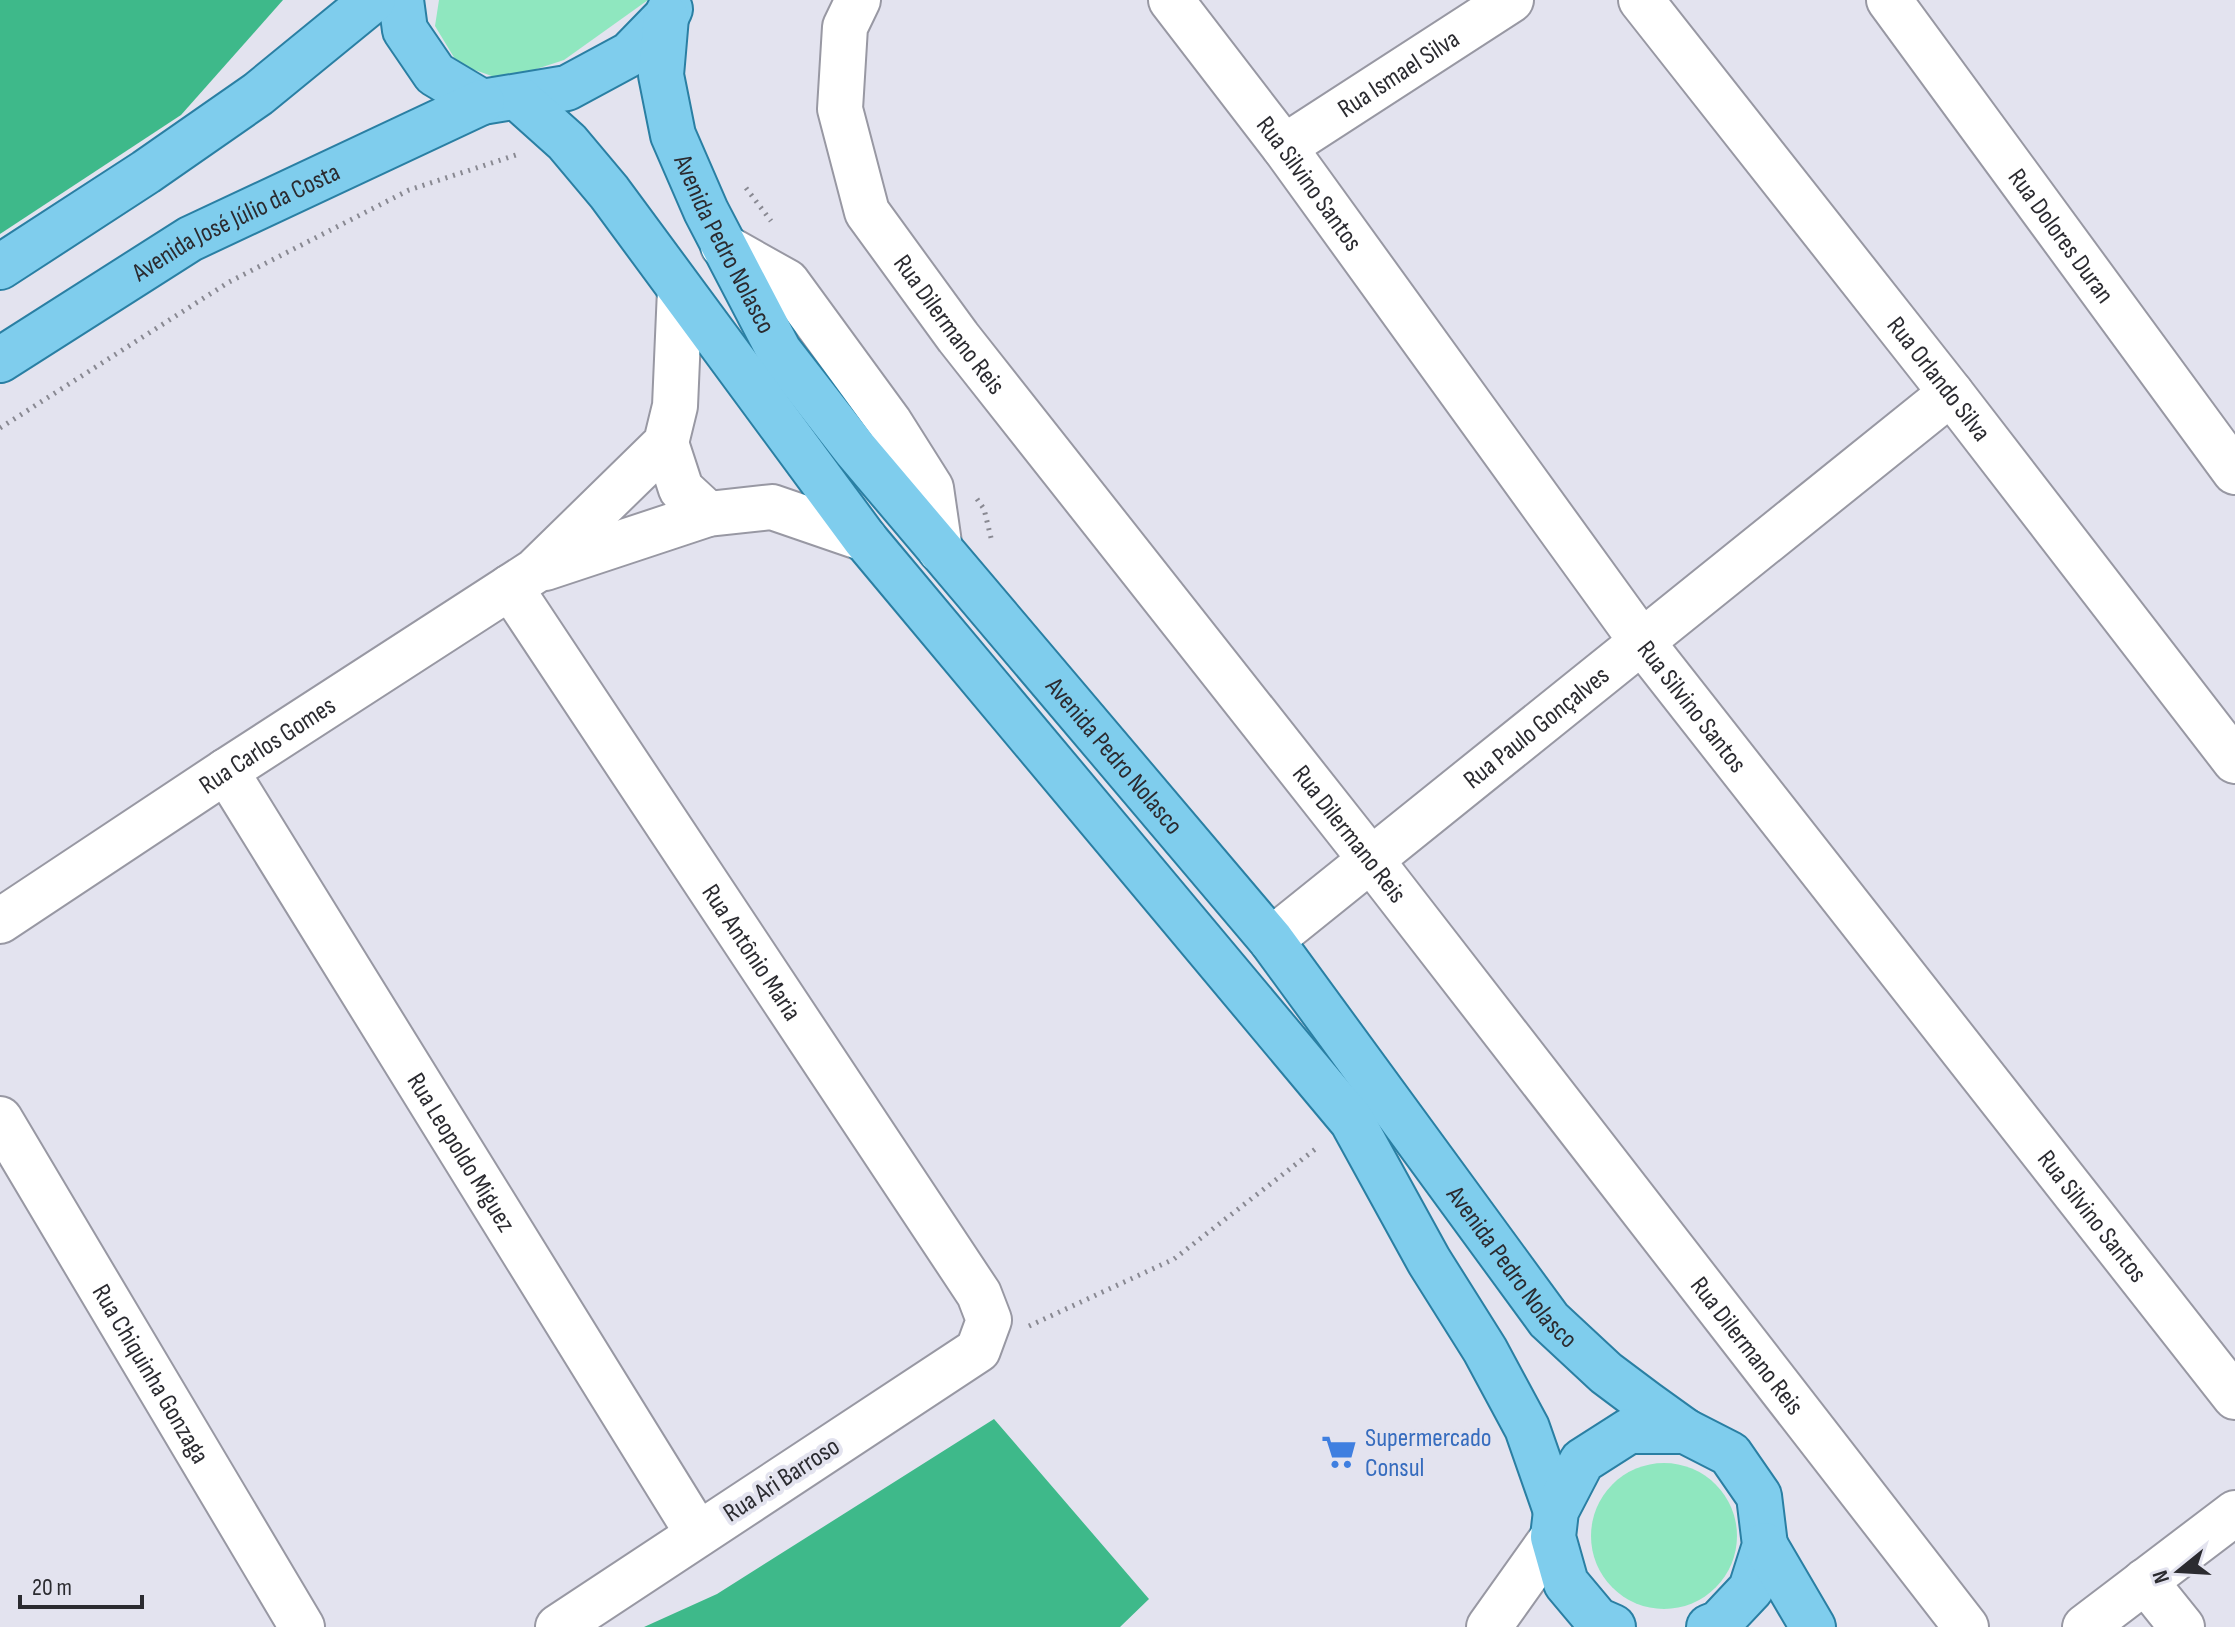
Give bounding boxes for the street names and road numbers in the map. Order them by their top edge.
street label: Rua Ismael Silva [1332,24,1465,125]
street label: Rua Silvino Santos [1249,111,1368,258]
street label: Avenida Pedro Nolasco [666,149,781,339]
street label: Avenida José Júlio da Costa [126,157,345,289]
street label: Rua Dolores Duran [2001,163,2120,310]
street label: Rua Dilermano Reis [886,249,1011,401]
street label: Rua Orlando Silva [1880,311,1996,448]
street label: Rua Silvino Santos [1630,635,1753,779]
street label: Rua Paulo Gonçalves [1458,660,1616,796]
street label: Avenida Pedro Nolasco [1038,671,1189,841]
street label: Rua Carlos Gomes [194,690,342,801]
street label: Rua Dilermano Reis [1285,760,1413,910]
street label: Rua Antônio Maria [694,879,807,1027]
street label: Rua Leopoldo Miguez [400,1068,521,1238]
street label: Rua Silvino Santos [2030,1145,2153,1289]
street label: Avenida Pedro Nolasco [1439,1180,1583,1355]
street label: Rua Dilermano Reis [1683,1271,1810,1422]
street label: Rua Chiquinha Gonzaga [85,1279,215,1469]
street label: Rua Ari Barroso [718,1431,846,1529]

